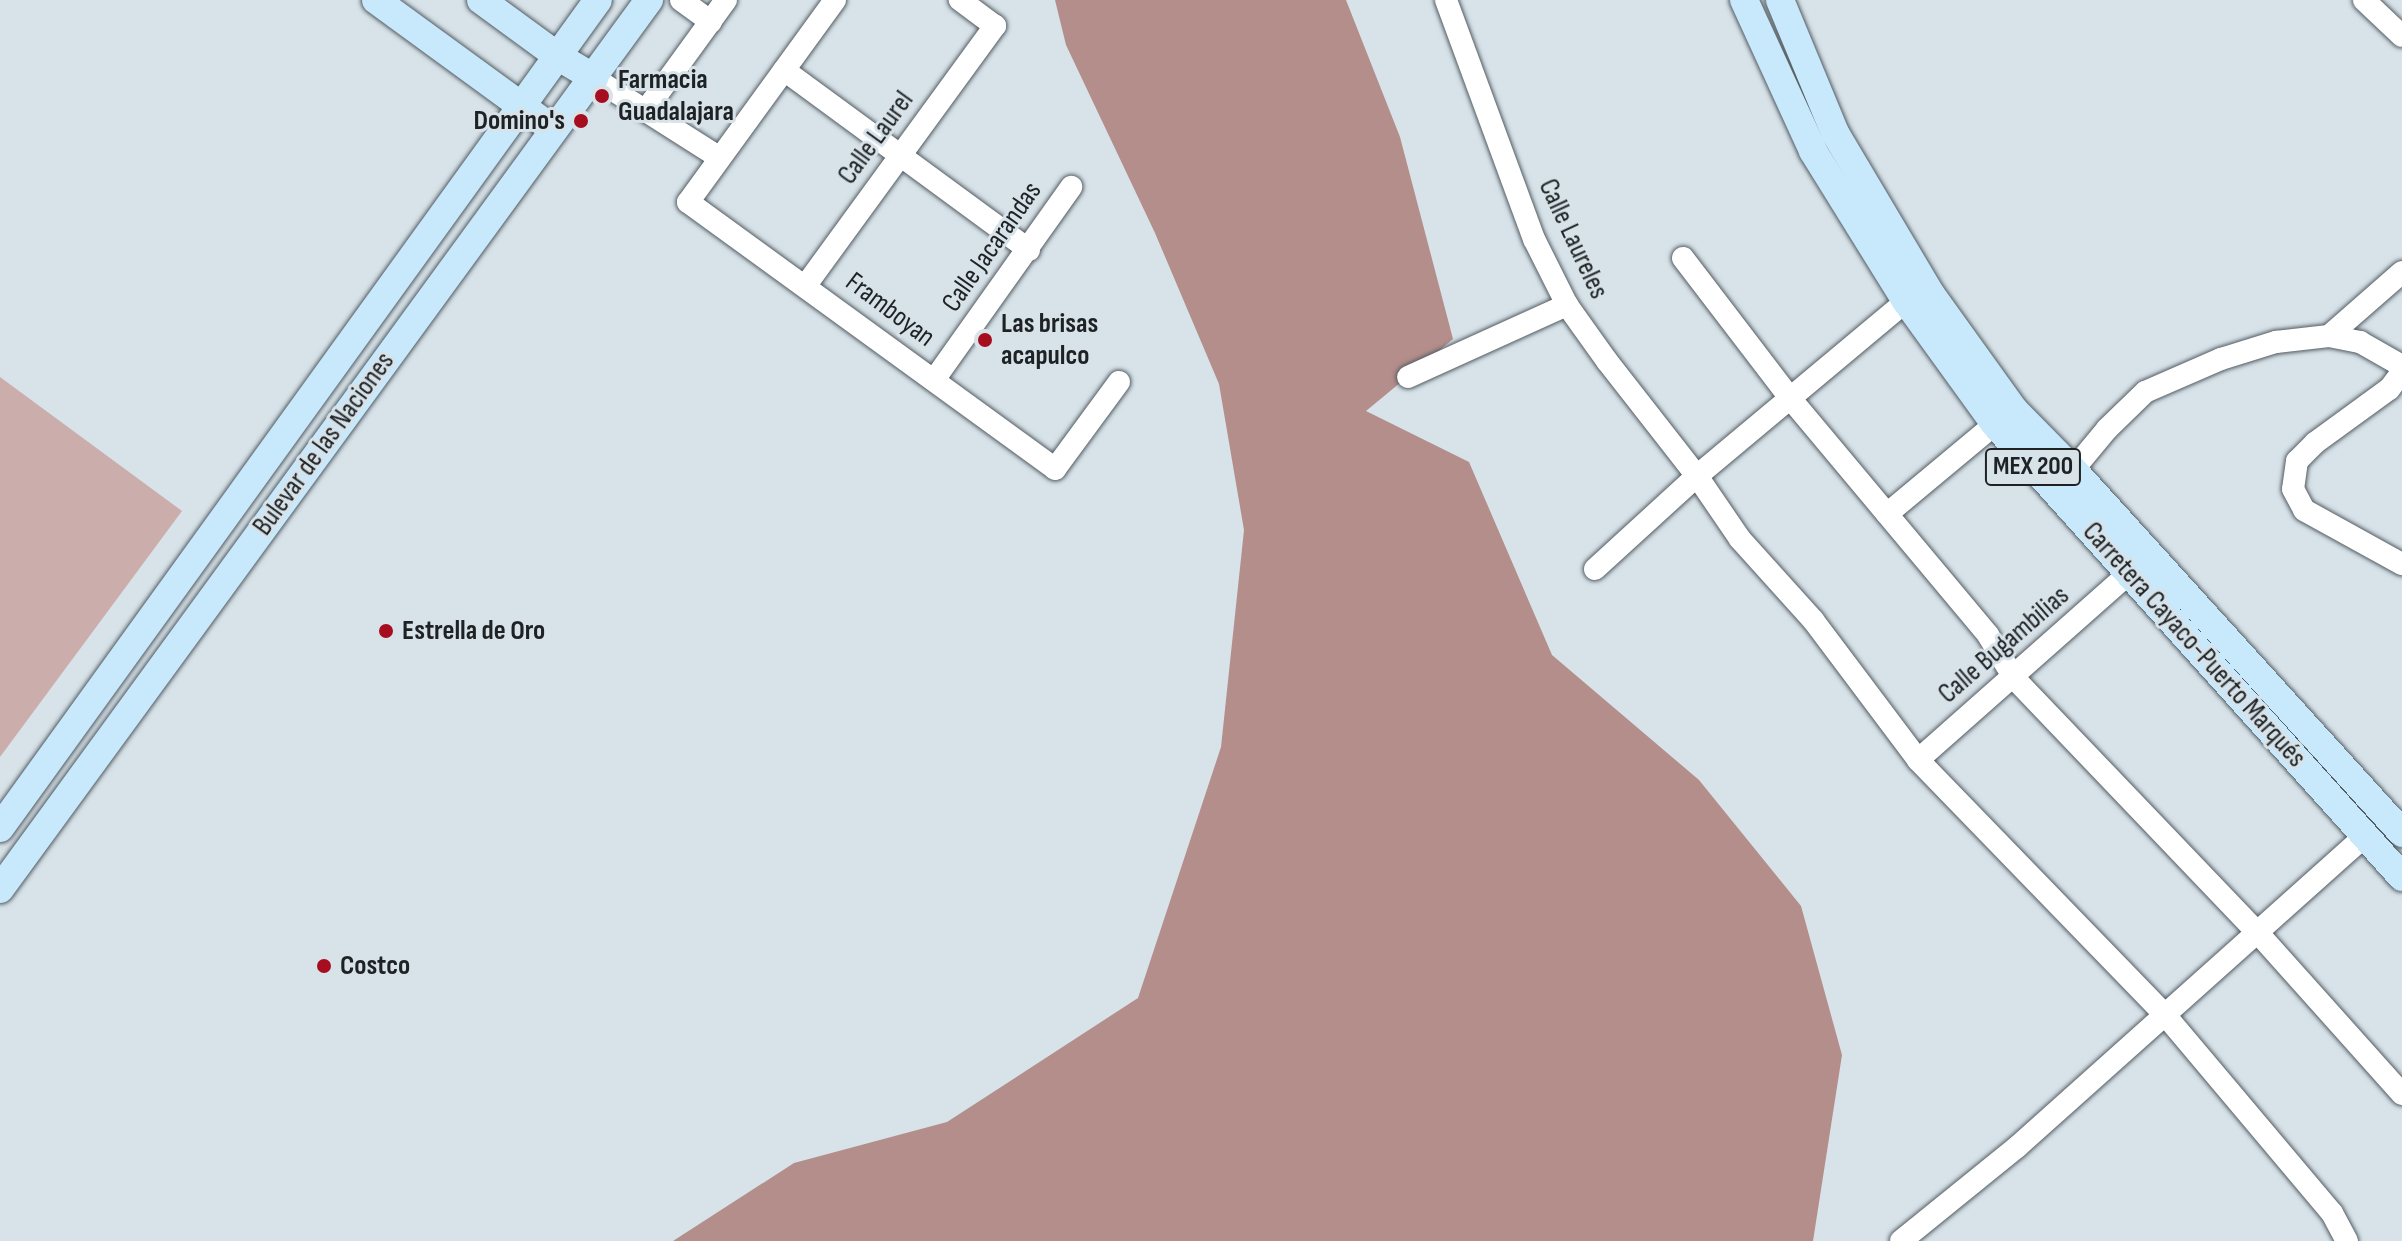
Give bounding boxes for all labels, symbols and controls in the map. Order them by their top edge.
place label: Farmacia Guadalajara [618,63,734,129]
street label: Calle Laurel [831,85,921,191]
marker: Farmacia Guadalajara [593,87,611,105]
place label: Domino's [474,104,565,138]
marker: Domino's [572,112,590,130]
street label: Calle Laureles [1531,174,1615,304]
street label: Calle Jacarandas [935,176,1049,318]
street label: Framboyan [839,266,941,354]
place label: Las brisas acapulco [1001,307,1098,373]
marker: Las brisas acapulco [976,331,994,349]
street label: Bulevar de las Naciones [246,346,402,542]
road number: MEX 200 [1983,445,2083,489]
street label: Carretera Cayaco-Puerto Marqués [2075,516,2313,774]
street label: Calle Bugambilias [1932,579,2076,711]
place label: Estrella de Oro [402,614,545,648]
marker: Estrella de Oro [377,622,395,640]
place label: Costco [340,949,410,983]
marker: Costco [315,957,333,975]

